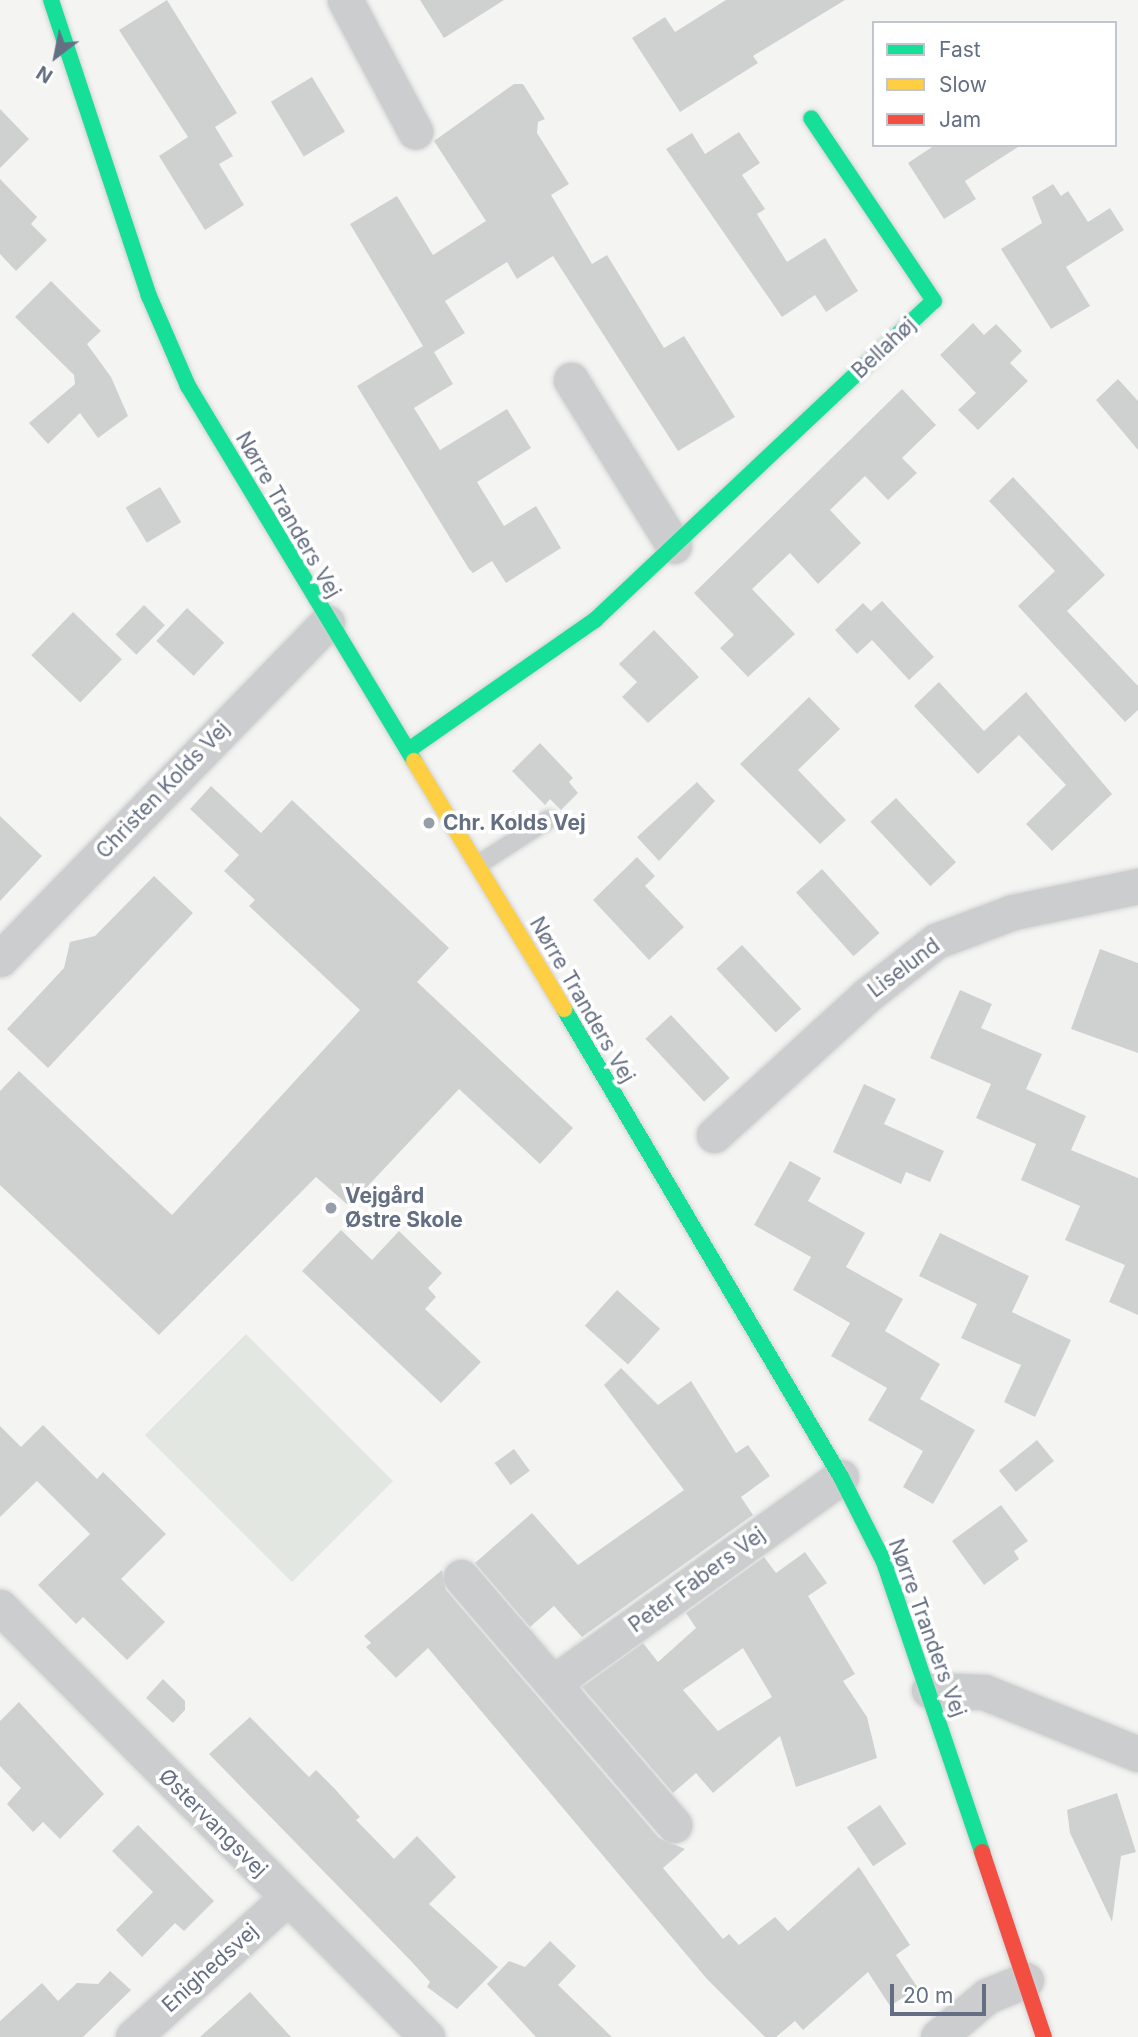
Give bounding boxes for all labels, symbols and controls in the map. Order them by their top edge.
north arrow [21,21,91,91]
legend [872,21,1117,147]
text: Fast [939,37,981,62]
text: N [32,61,57,88]
text: Slow [939,72,987,97]
text: Jam [939,107,981,132]
street label: Bellahøj [847,312,921,384]
street label: Nørre Tranders Vej [230,427,346,603]
street label: Christen Kolds Vej [91,716,235,864]
place label: Chr. Kolds Vej [443,810,586,836]
marker: Chr. Kolds Vej [421,815,437,831]
street label: Nørre Tranders Vej [524,912,640,1088]
street label: Liselund [863,933,945,1003]
place label: Vejgård Østre Skole [345,1183,463,1233]
marker: Vejgård Østre Skole [323,1200,339,1216]
street label: Peter Fabers Vej [624,1522,770,1638]
street label: Nørre Tranders Vej [883,1536,971,1720]
street label: Østervangsvej [154,1764,272,1882]
street label: Enighedsvej [157,1918,263,2018]
scale bar [893,1970,989,2014]
text: 20 m [903,1983,953,2008]

